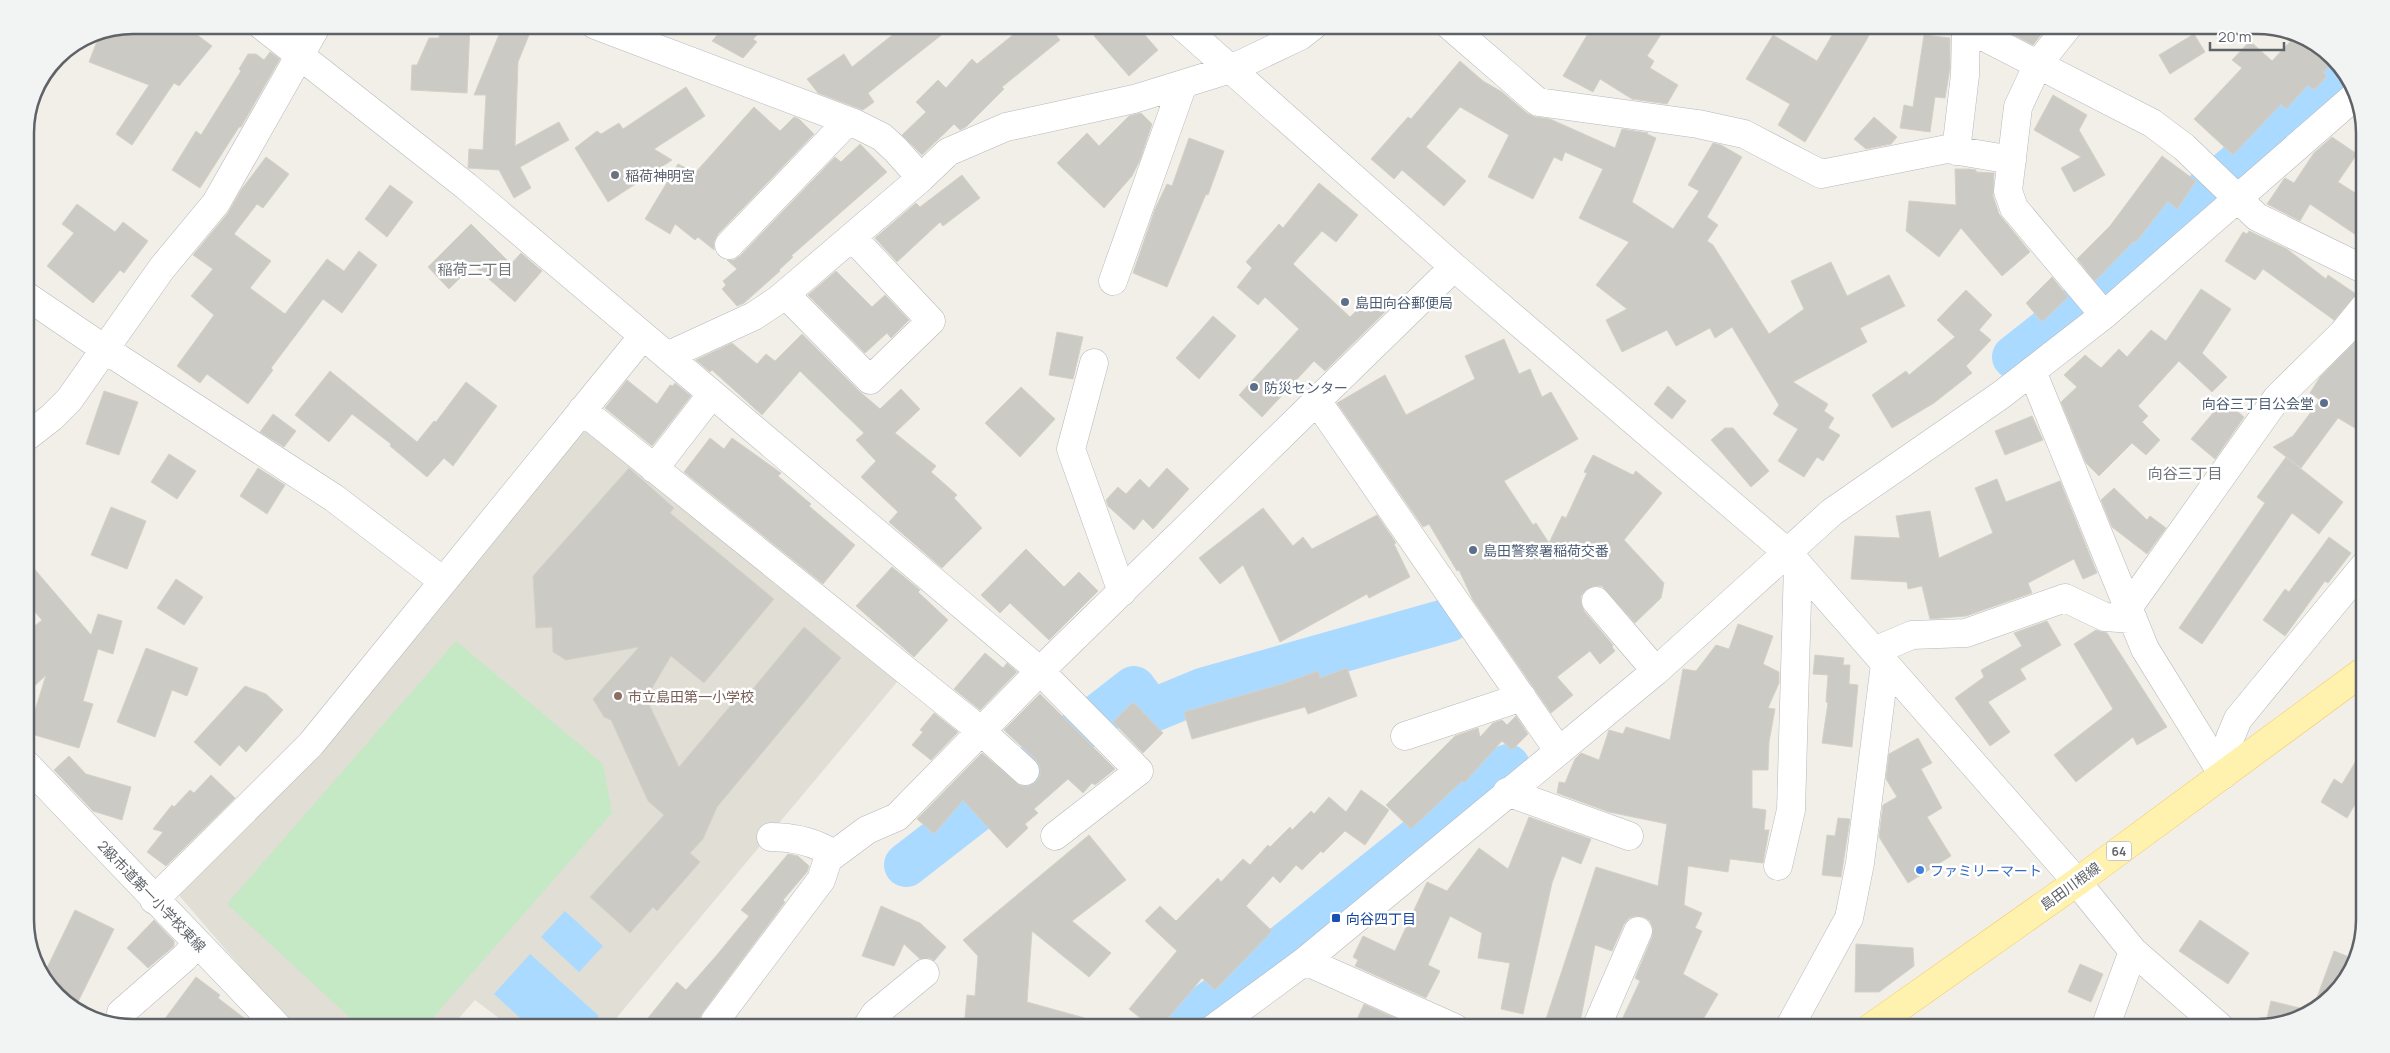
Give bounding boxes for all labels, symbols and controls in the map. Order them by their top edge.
scale bar [2210,20,2284,52]
text: 20 m [2218,26,2251,47]
place label: 稲荷神明宮 [625,166,695,185]
marker: 稲荷神明宮 [609,169,621,181]
district label: 稲荷二丁目 [437,259,513,280]
place label: 島田向谷郵便局 [1355,293,1453,312]
marker: 島田向谷郵便局 [1339,296,1351,308]
place label: 防災センター [1264,378,1348,397]
marker: 防災センター [1248,381,1260,393]
place label: 向谷三丁目公会堂 [2202,394,2314,413]
marker: 向谷三丁目公会堂 [2318,397,2330,409]
district label: 向谷三丁目 [2147,463,2223,484]
place label: 島田警察署稲荷交番 [1483,541,1609,560]
marker: 島田警察署稲荷交番 [1467,544,1479,556]
place label: 市立島田第一小学校 [628,687,754,706]
marker: 市立島田第一小学校 [612,690,624,702]
street label: 2級市道第一小学校東線 [94,836,210,956]
road number: 64 [2106,841,2132,860]
street label: 島田川根線 [2036,858,2104,914]
place label: ファミリーマート [1930,861,2042,880]
marker: ファミリーマート [1914,864,1926,876]
place label: 向谷四丁目 [1346,909,1416,928]
marker: 向谷四丁目 [1330,912,1342,924]

